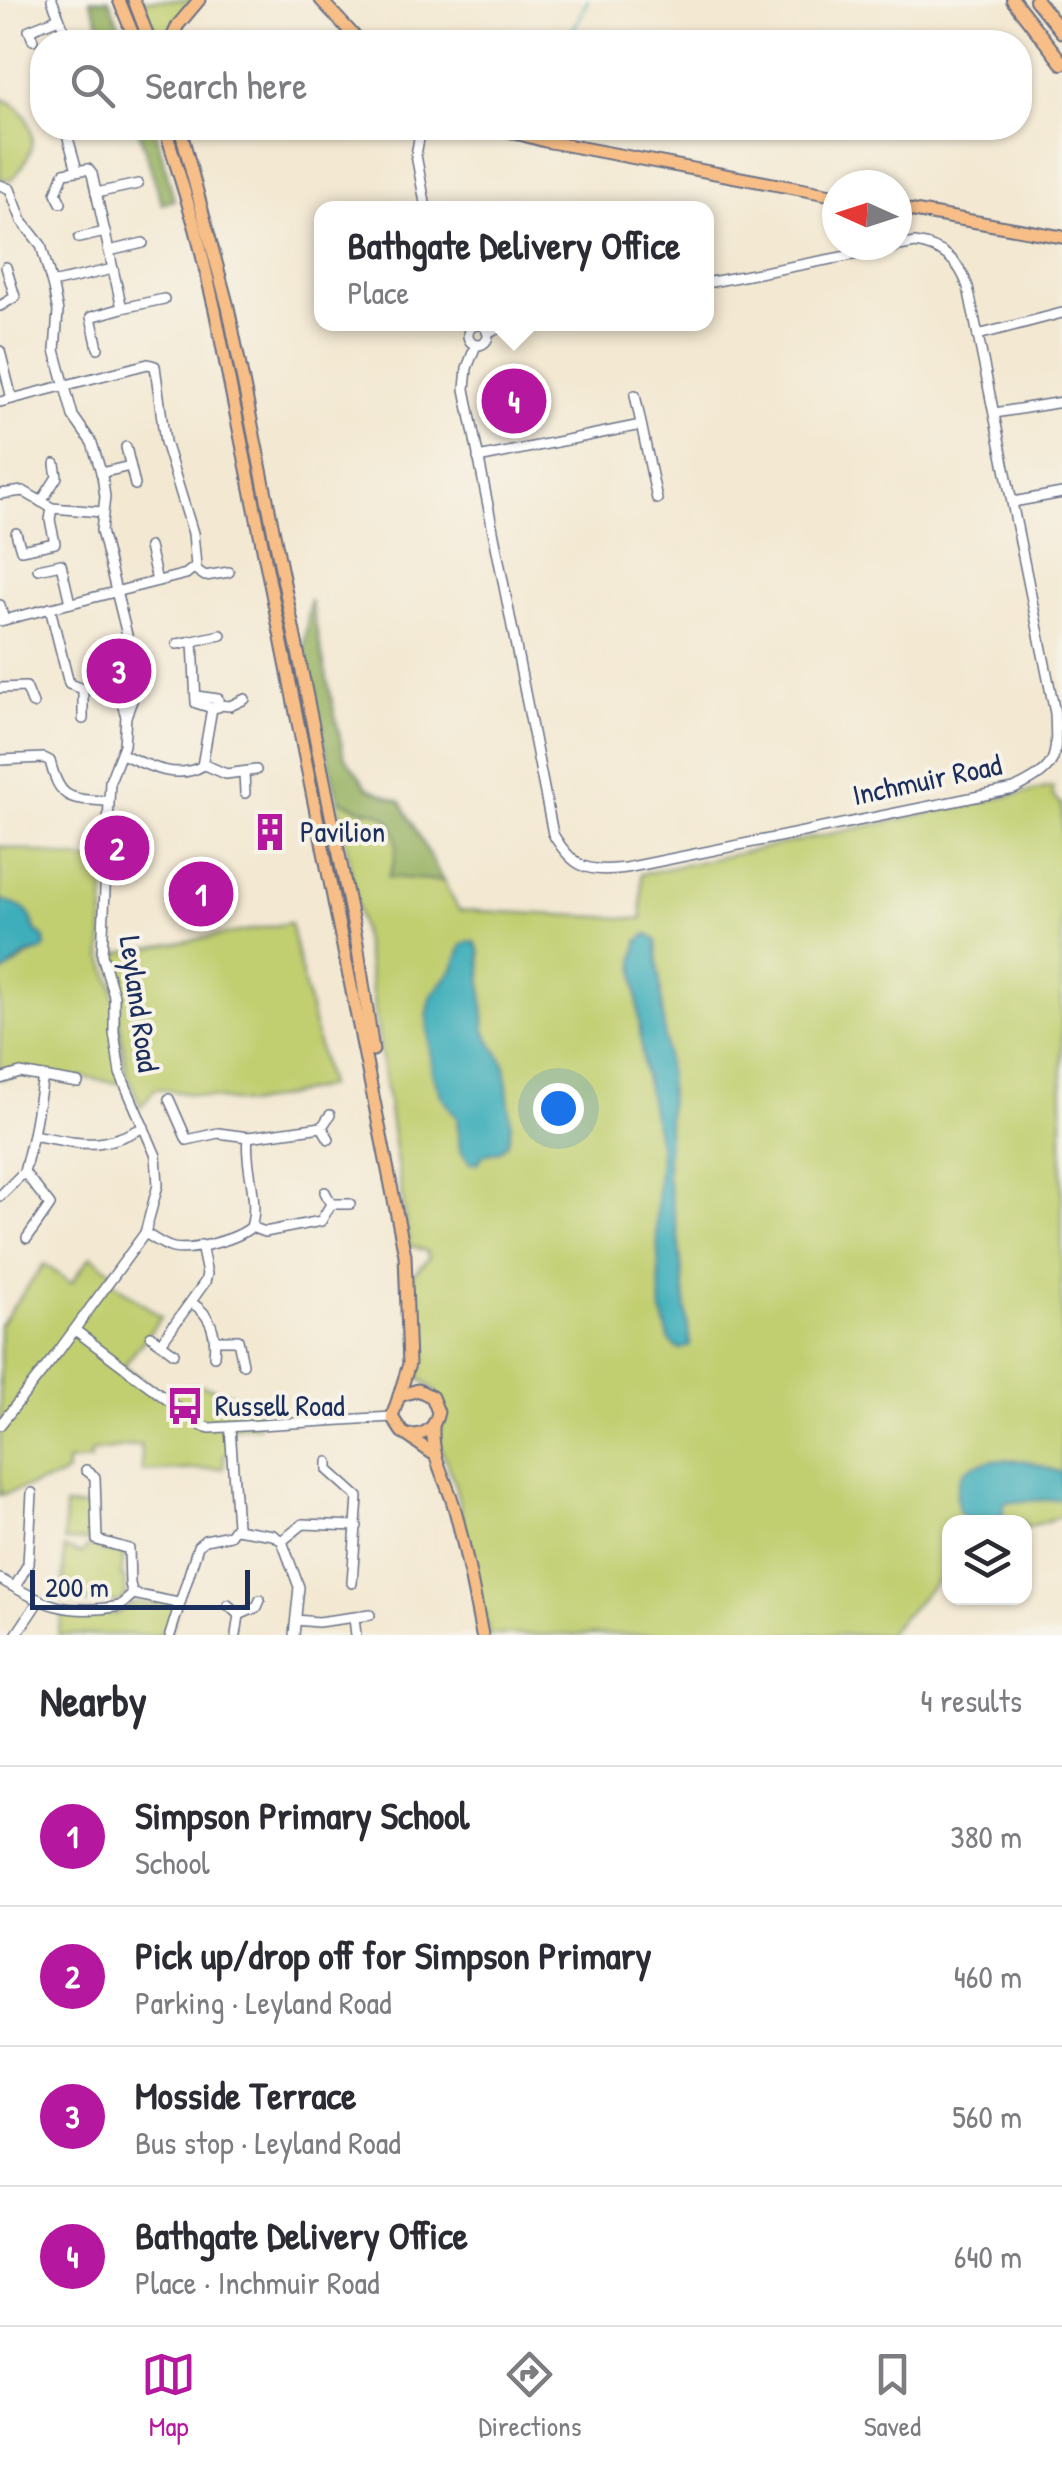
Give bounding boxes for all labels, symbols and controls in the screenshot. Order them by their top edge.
search box [30,30,1032,140]
icon: search [65,58,120,113]
text: Search here [145,59,307,111]
north arrow [822,170,912,260]
popup [314,201,714,331]
text: Bathgate Delivery Office [348,219,680,271]
text: Place [348,271,409,314]
pin: 4 [482,364,546,438]
pin: 3 [86,634,152,708]
street label: Inchmuir Road [848,744,1005,814]
pin: 2 [84,810,150,886]
building icon: Pavilion [249,811,291,853]
place label: Pavilion [300,811,385,851]
pin: 1 [168,856,234,932]
street label: Leyland Road [111,933,169,1075]
your location [533,1083,584,1134]
bus stop icon: Russell Road [164,1385,206,1427]
place label: Russell Road [215,1385,345,1425]
map controls [942,1515,1032,1605]
button: layers [942,1515,1032,1605]
scale bar [30,1565,250,1610]
text: 200 m [45,1568,109,1606]
text: Nearby [40,1672,147,1729]
text: 4 results [921,1679,1022,1722]
text: Simpson Primary School [135,1789,469,1841]
text: 1 [67,1815,78,1858]
text: 380 m [950,1815,1022,1858]
text: School [135,1841,210,1884]
text: Pick up/drop off for Simpson Primary [135,1929,651,1981]
text: 2 [65,1955,80,1998]
text: 460 m [954,1955,1022,1998]
text: Parking · Leyland Road [135,1981,392,2024]
text: Mosside Terrace [135,2069,356,2121]
text: 3 [65,2095,80,2138]
text: 560 m [952,2095,1022,2138]
text: Bus stop · Leyland Road [135,2121,401,2164]
text: Bathgate Delivery Office [135,2209,468,2261]
text: 4 [66,2235,79,2278]
text: 640 m [954,2235,1022,2278]
text: Place · Inchmuir Road [135,2261,379,2304]
tab: Map [141,2347,196,2445]
tab: Directions [478,2347,581,2445]
tab: Saved [864,2347,921,2445]

